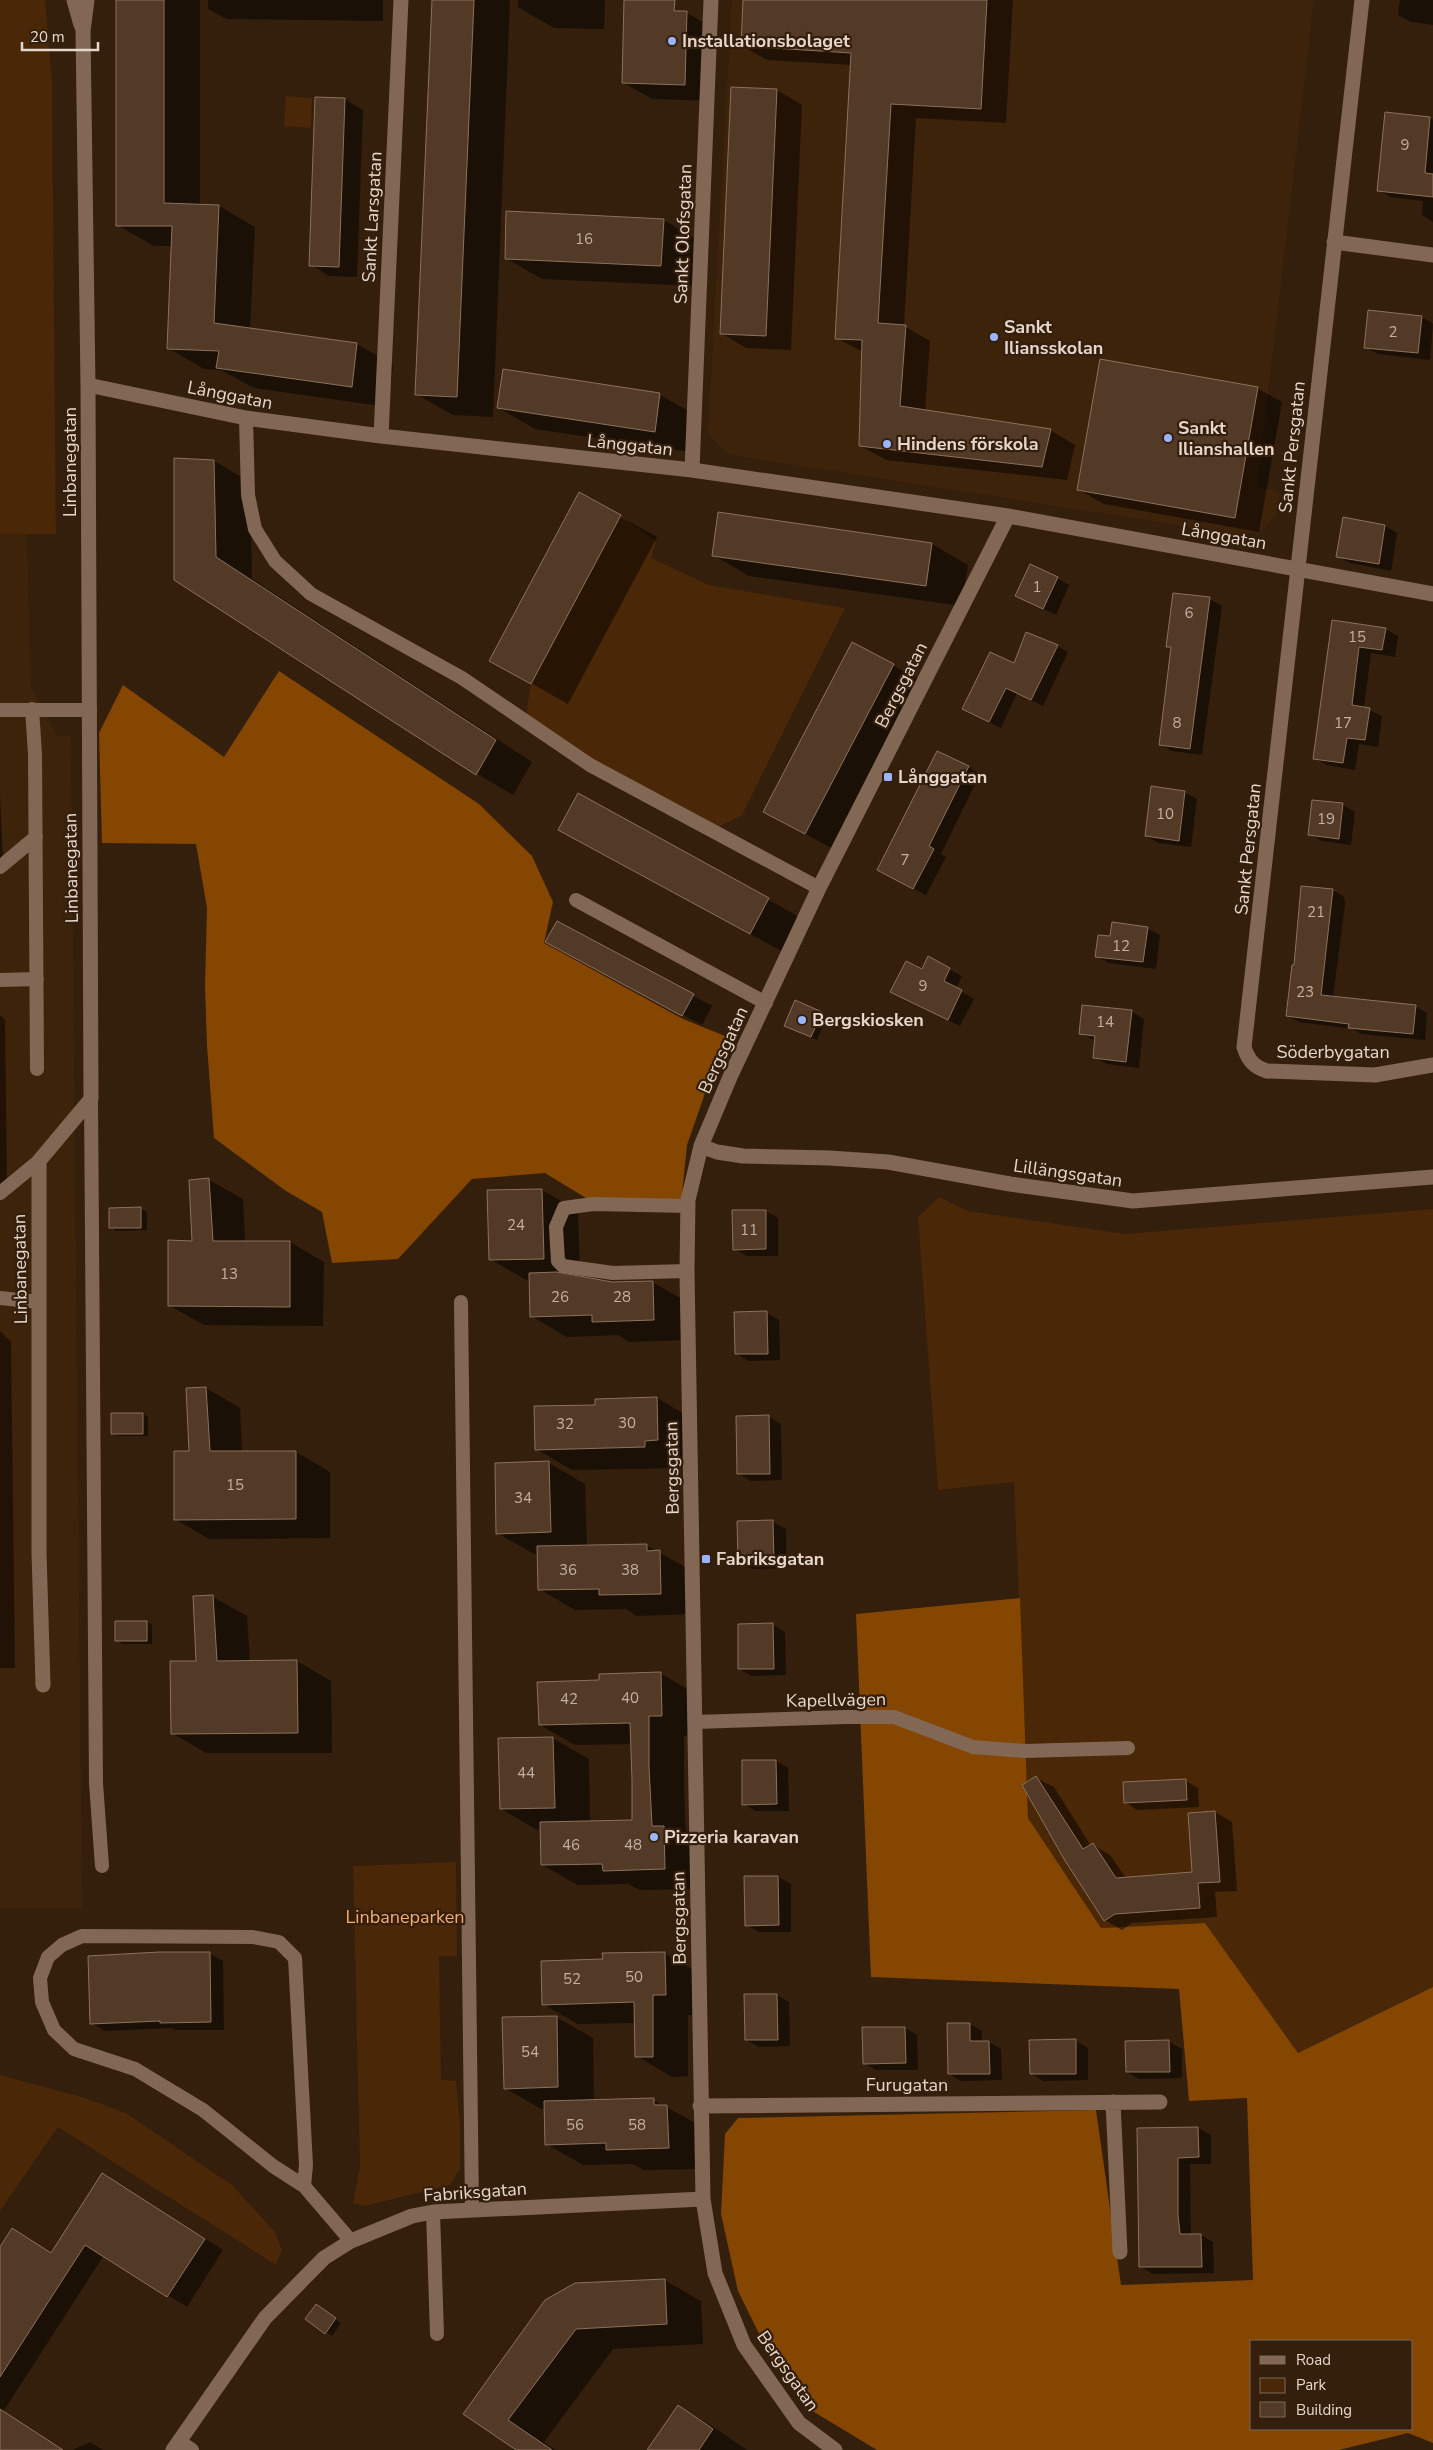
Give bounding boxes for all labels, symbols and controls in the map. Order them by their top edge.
scale bar [22,20,99,52]
text: 20 m [30,27,65,47]
place label: Installationsbolaget [682,29,850,53]
marker: Installationsbolaget [666,35,678,47]
house number: 9 [1400,135,1410,155]
street label: Sankt Larsgatan [357,151,387,283]
street label: Sankt Olofsgatan [669,164,697,304]
house number: 16 [575,229,593,249]
place label: Sankt Iliansskolan [1004,315,1103,360]
house number: 2 [1388,322,1398,342]
marker: Sankt Iliansskolan [988,331,1000,343]
street label: Långgatan [185,375,275,415]
street label: Sankt Persgatan [1273,380,1311,514]
street label: Linbanegatan [58,407,82,517]
place label: Sankt Ilianshallen [1178,416,1275,461]
street label: Långgatan [586,429,674,461]
place label: Hindens förskola [897,432,1039,456]
marker: Sankt Ilianshallen [1162,432,1174,444]
marker: Hindens förskola [881,438,893,450]
street label: Långgatan [1179,517,1269,555]
house number: 1 [1032,577,1042,597]
house number: 6 [1184,603,1194,623]
house number: 15 [1348,627,1366,647]
street label: Bergsgatan [869,638,933,732]
house number: 8 [1172,713,1182,733]
house number: 17 [1334,713,1352,733]
place label: Långgatan [898,765,987,789]
marker: Långgatan [882,771,894,783]
street label: Sankt Persgatan [1229,782,1267,916]
house number: 10 [1156,804,1174,824]
house number: 19 [1317,809,1335,829]
street label: Linbanegatan [58,813,84,923]
house number: 7 [900,850,910,870]
house number: 21 [1307,902,1325,922]
house number: 12 [1112,936,1130,956]
house number: 9 [918,976,928,996]
house number: 23 [1296,982,1314,1002]
street label: Bergsgatan [692,1003,754,1097]
place label: Bergskiosken [812,1008,924,1032]
house number: 14 [1096,1012,1114,1032]
marker: Bergskiosken [796,1014,808,1026]
street label: Söderbygatan [1276,1040,1390,1064]
street label: Lillängsgatan [1012,1153,1124,1193]
street label: Linbanegatan [7,1214,33,1324]
house number: 24 [507,1215,525,1235]
house number: 11 [740,1220,758,1240]
house number: 13 [220,1264,238,1284]
house number: 26 [551,1287,569,1307]
house number: 28 [613,1287,631,1307]
house number: 30 [618,1413,636,1433]
house number: 32 [556,1414,574,1434]
street label: Bergsgatan [659,1421,685,1515]
house number: 15 [226,1475,244,1495]
house number: 34 [514,1488,532,1508]
place label: Fabriksgatan [716,1547,824,1571]
marker: Fabriksgatan [700,1553,712,1565]
house number: 36 [559,1560,577,1580]
house number: 38 [621,1560,639,1580]
street label: Kapellvägen [786,1687,886,1713]
house number: 40 [621,1688,639,1708]
house number: 42 [560,1689,578,1709]
house number: 44 [517,1763,535,1783]
place label: Pizzeria karavan [664,1825,799,1849]
marker: Pizzeria karavan [648,1831,660,1843]
house number: 46 [562,1835,580,1855]
house number: 48 [624,1835,642,1855]
street label: Bergsgatan [666,1871,692,1965]
park label: Linbaneparken [345,1905,465,1929]
house number: 50 [625,1967,643,1987]
house number: 52 [563,1969,581,1989]
house number: 54 [521,2042,539,2062]
street label: Furugatan [866,2073,948,2097]
house number: 56 [566,2115,584,2135]
house number: 58 [628,2115,646,2135]
street label: Fabriksgatan [422,2176,528,2208]
street label: Bergsgatan [751,2326,825,2416]
legend [1250,2340,1413,2430]
text: Road [1296,2350,1331,2370]
text: Park [1296,2375,1326,2395]
text: Building [1296,2400,1352,2420]

